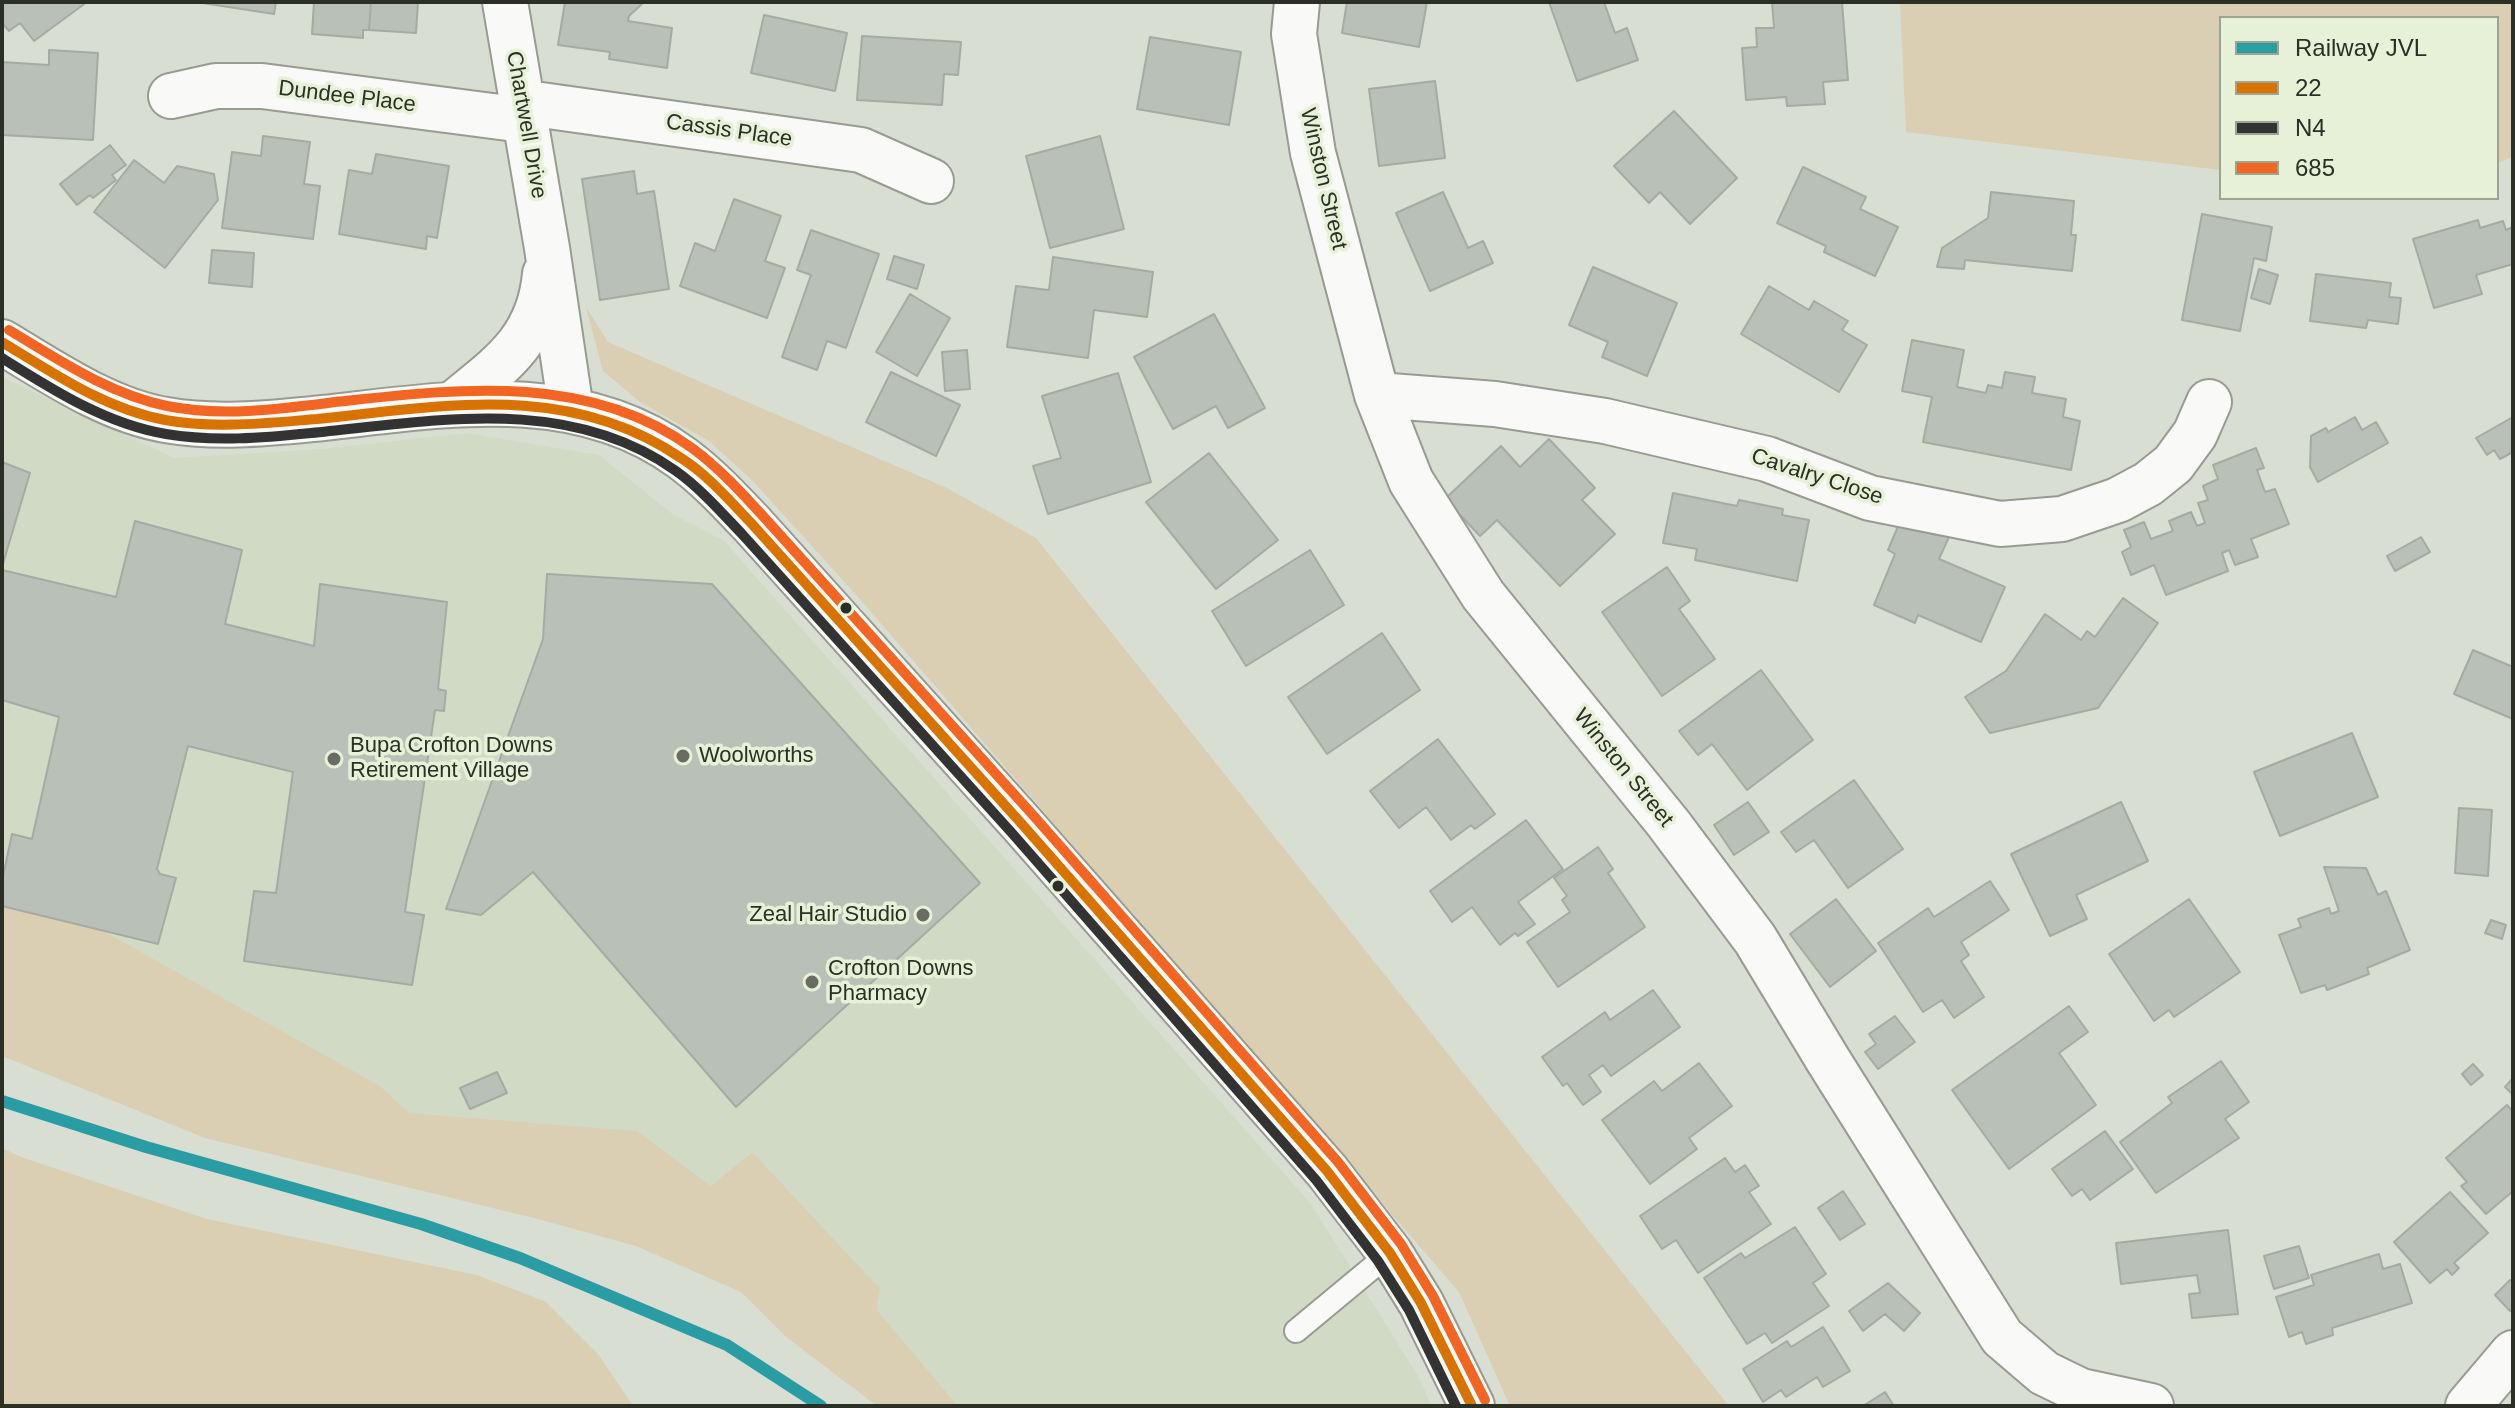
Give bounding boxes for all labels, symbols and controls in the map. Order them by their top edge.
legend [2219,16,2499,200]
text: Railway JVL [2295,34,2427,61]
street label: Chartwell Drive [500,49,552,201]
text: 22 [2295,74,2322,101]
street label: Dundee Place [277,75,417,119]
street label: Winston Street [1294,106,1352,252]
street label: Cassis Place [664,109,794,153]
text: N4 [2295,114,2326,141]
text: 685 [2295,154,2335,181]
street label: Cavalry Close [1748,443,1886,511]
unlabelled marker [838,600,854,616]
street label: Winston Street [1567,704,1679,832]
place label: Bupa Crofton Downs Retirement Village [350,733,553,784]
place label: Woolworths [699,743,814,769]
marker: Woolworths [674,747,692,765]
marker: Bupa Crofton Downs Retirement Village [325,750,343,768]
unlabelled marker [1050,878,1066,894]
place label: Zeal Hair Studio [749,902,907,928]
marker: Zeal Hair Studio [914,906,932,924]
place label: Crofton Downs Pharmacy [828,956,974,1008]
marker: Crofton Downs Pharmacy [803,973,821,991]

